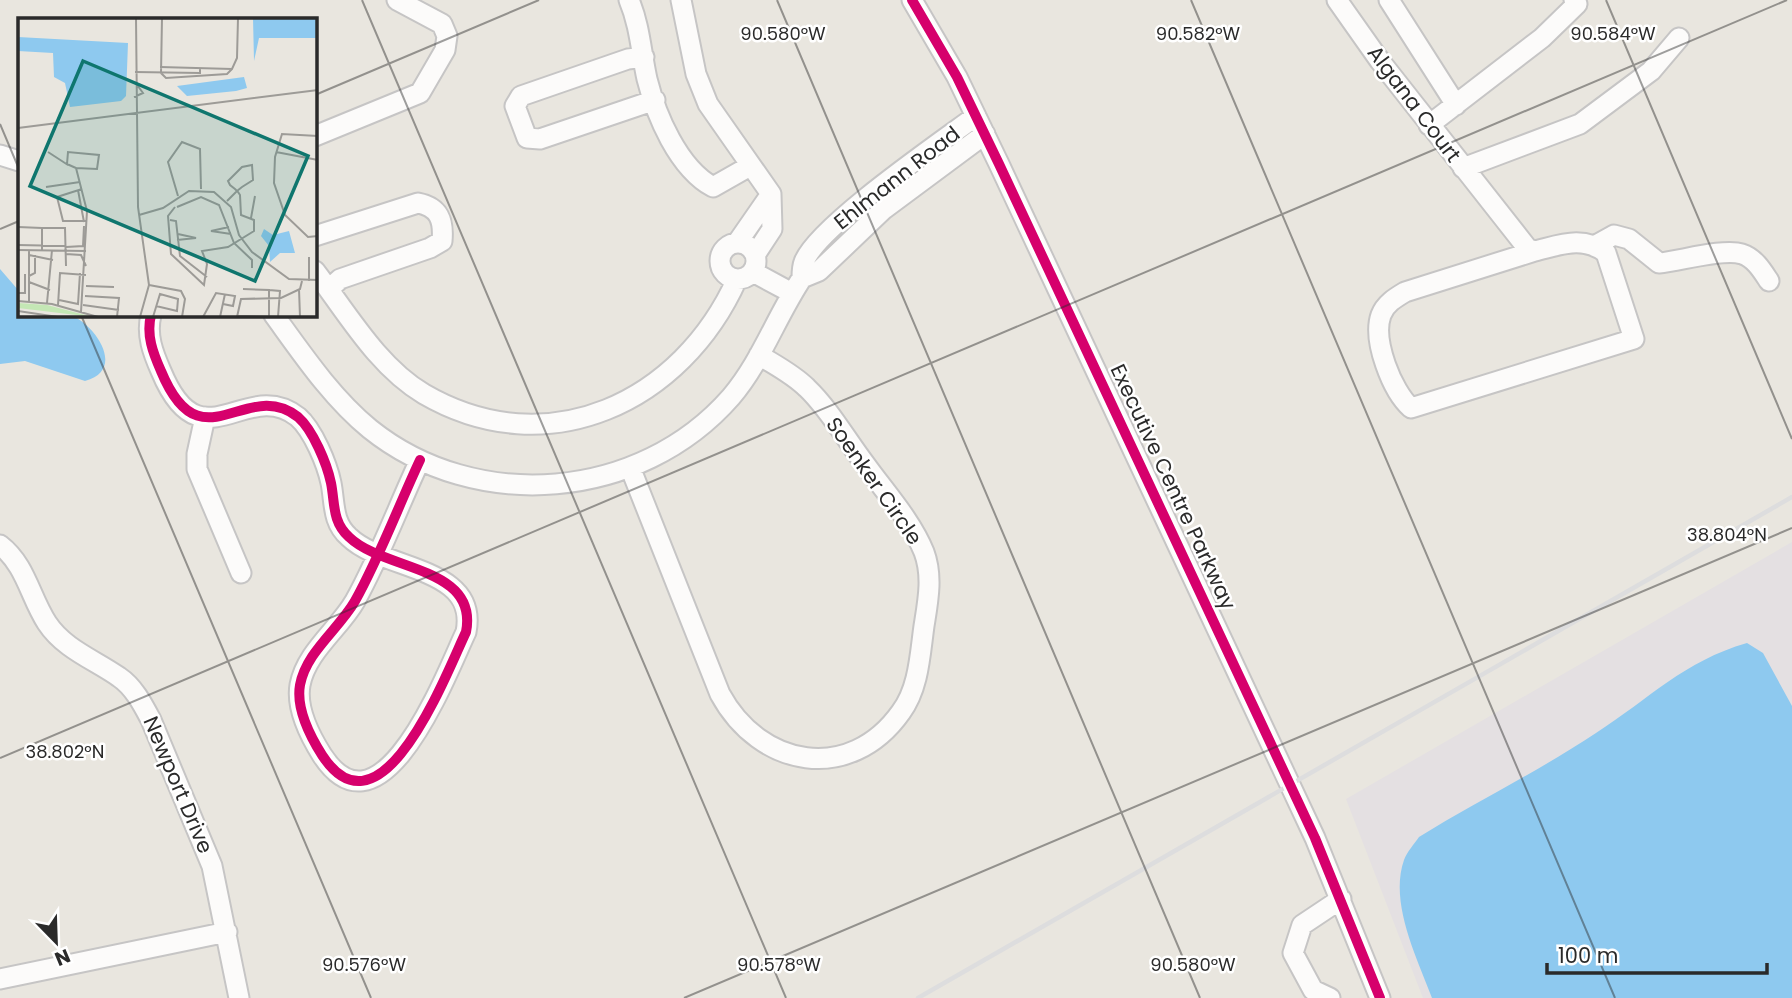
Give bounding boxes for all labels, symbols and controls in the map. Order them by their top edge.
inset map [18,18,317,317]
text: 90.580°W [740,21,826,46]
text: 90.582°W [1156,21,1241,46]
text: 90.584°W [1570,21,1656,46]
street label: Algana Court [1361,39,1468,168]
street label: Ehlmann Road [828,119,966,236]
street label: Executive Centre Parkway [1104,359,1243,615]
street label: Soenker Circle [820,411,929,550]
text: 38.804°N [1687,522,1767,547]
street label: Newport Drive [137,712,220,858]
text: 38.802°N [26,739,104,764]
north arrow [21,907,91,977]
scale bar [1547,932,1768,976]
text: 100 m [1558,941,1618,970]
text: N [51,942,74,972]
text: 90.576°W [322,952,406,977]
text: 90.578°W [737,952,821,977]
text: 90.580°W [1150,952,1236,977]

